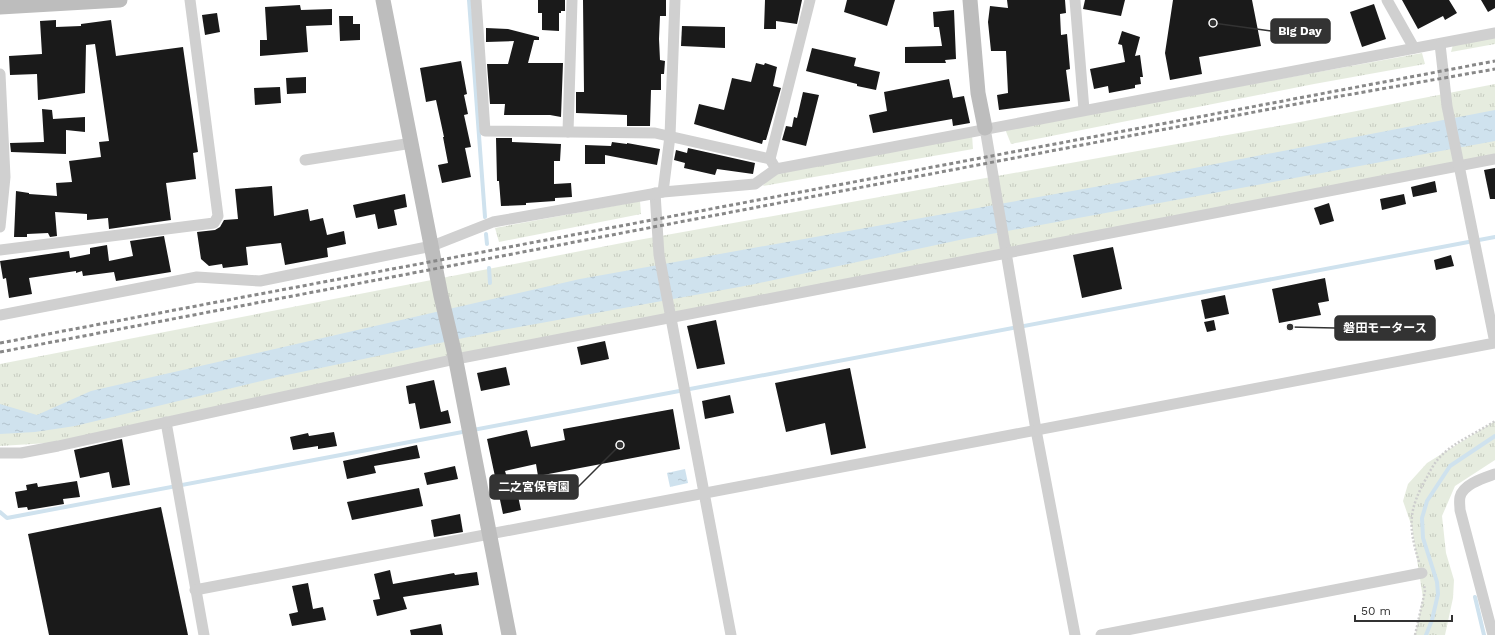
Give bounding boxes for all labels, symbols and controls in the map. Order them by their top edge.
callout: Big Day [1271,19,1330,43]
text: Big Day [1278,24,1322,38]
callout: 磐田モータース [1335,316,1435,340]
text: 磐田モータース [1343,321,1427,335]
callout: 二之宮保育園 [490,475,578,499]
text: 二之宮保育園 [498,480,570,494]
scale bar [1355,597,1452,623]
text: 50 m [1361,604,1391,618]

